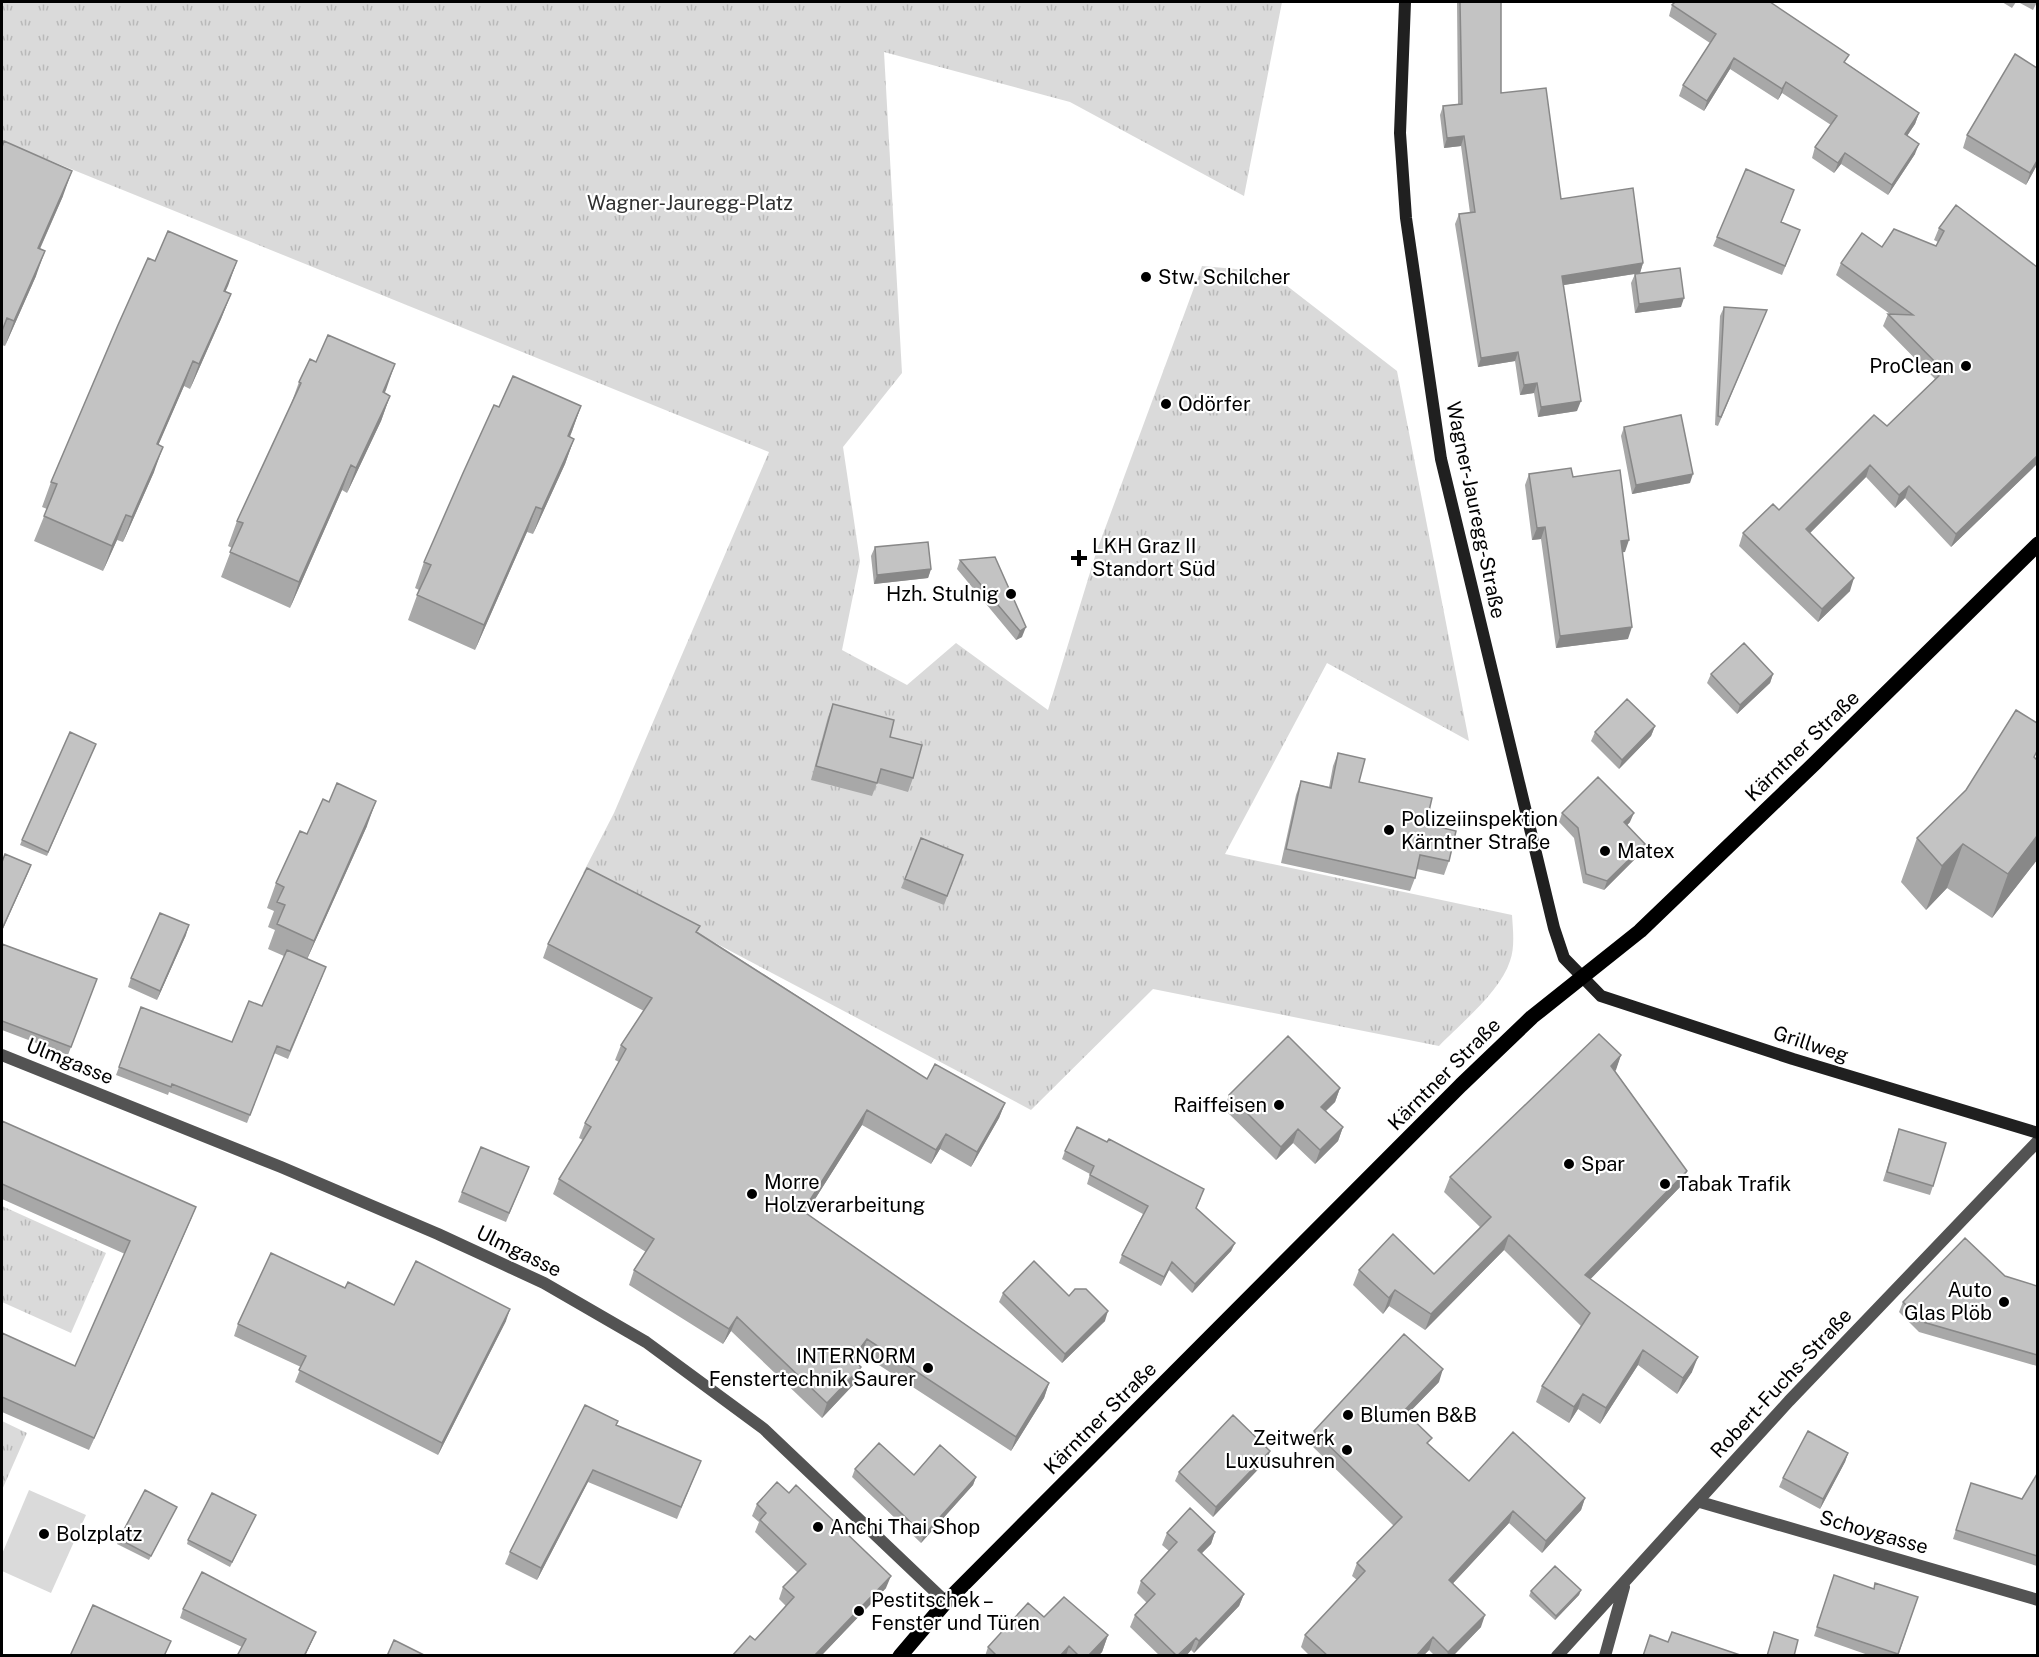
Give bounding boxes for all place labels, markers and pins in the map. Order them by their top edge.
place label: Stw. Schilcher [1158,265,1291,289]
marker: Stw. Schilcher [1139,270,1153,284]
place label: ProClean [1869,354,1954,378]
marker: ProClean [1959,359,1973,373]
place label: Odörfer [1178,392,1251,416]
marker: Odörfer [1159,397,1173,411]
place label: LKH Graz II Standort Süd [1092,534,1216,581]
marker: LKH Graz II Standort Süd [1070,549,1088,567]
place label: Hzh. Stulnig [886,582,999,606]
marker: Hzh. Stulnig [1004,587,1018,601]
place label: Polizeiinspektion Kärntner Straße [1401,807,1558,854]
marker: Polizeiinspektion Kärntner Straße [1382,823,1396,837]
place label: Matex [1617,839,1675,863]
marker: Matex [1598,844,1612,858]
place label: Raiffeisen [1173,1093,1267,1117]
marker: Raiffeisen [1272,1098,1286,1112]
place label: Spar [1581,1152,1625,1176]
marker: Spar [1562,1157,1576,1171]
place label: Morre Holzverarbeitung [764,1170,925,1217]
place label: Tabak Trafik [1677,1172,1791,1196]
marker: Tabak Trafik [1658,1177,1672,1191]
marker: Morre Holzverarbeitung [745,1187,759,1201]
place label: Auto Glas Plöb [1904,1278,1992,1325]
marker: Auto Glas Plöb [1997,1295,2011,1309]
place label: INTERNORM Fenstertechnik Saurer [709,1344,916,1391]
marker: INTERNORM Fenstertechnik Saurer [921,1361,935,1375]
place label: Blumen B&B [1360,1403,1477,1427]
marker: Blumen B&B [1341,1408,1355,1422]
place label: Zeitwerk Luxusuhren [1225,1426,1335,1473]
marker: Zeitwerk Luxusuhren [1340,1443,1354,1457]
place label: Anchi Thai Shop [830,1515,980,1539]
marker: Anchi Thai Shop [811,1520,825,1534]
place label: Bolzplatz [56,1522,142,1546]
marker: Bolzplatz [37,1527,51,1541]
place label: Pestitschek – Fenster und Türen [871,1588,1040,1635]
marker: Pestitschek – Fenster und Türen [852,1604,866,1618]

